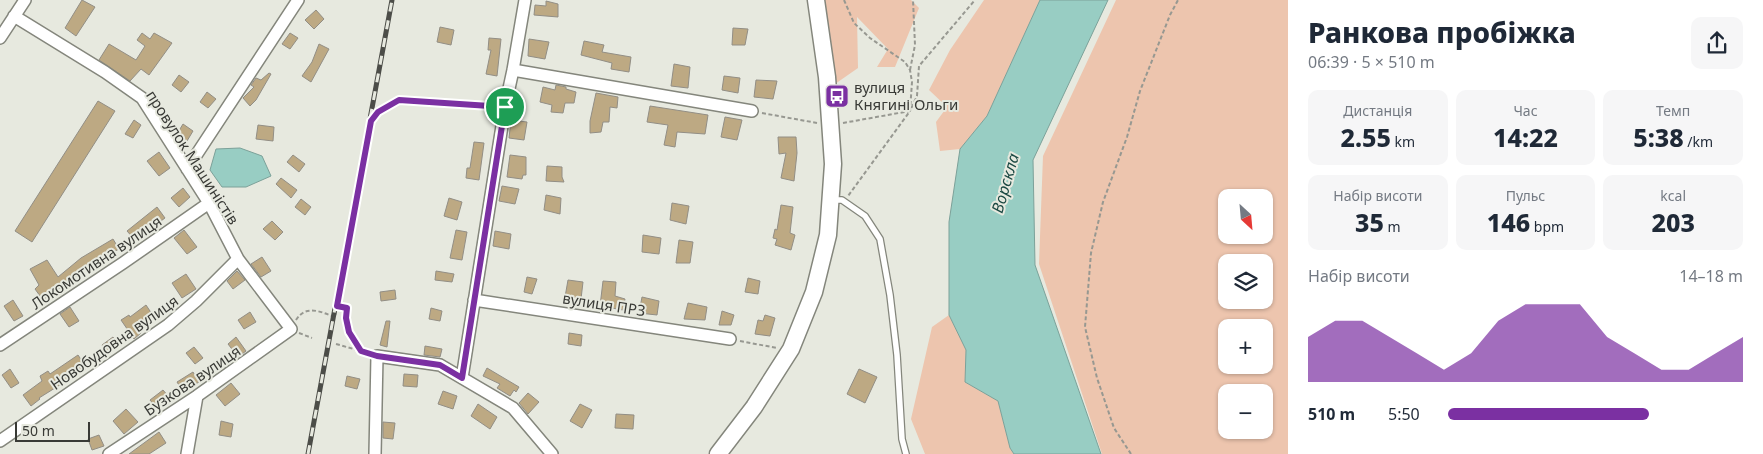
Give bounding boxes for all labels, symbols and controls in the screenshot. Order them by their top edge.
text: Ранкова пробіжка [1308,13,1576,51]
button: share [1691,17,1743,69]
text: 06:39 · 5 × 510 m [1308,51,1435,73]
place label: вулиця Княгині Ольги [854,77,958,114]
bus stop icon: вулиця Княгині Ольги [824,83,850,109]
street label: провулок Машиністів [142,86,244,228]
pin [484,86,526,128]
icon: arrive [491,93,519,121]
text: Дистанція [1343,101,1412,120]
text: Час [1513,101,1538,120]
text: Темп [1656,101,1690,120]
text: 2.55 [1340,120,1391,154]
text: 14:22 [1493,120,1558,154]
text: 5:38 [1633,120,1684,154]
text: km [1391,132,1415,151]
text: /km [1684,132,1713,151]
water label: Ворскла [986,151,1024,215]
text: Набір висоти [1333,186,1422,205]
text: Пульс [1506,186,1545,205]
text: kcal [1660,186,1686,205]
north arrow [1218,189,1272,244]
map controls [1218,189,1273,439]
text: 35 [1355,205,1384,239]
text: 146 [1487,205,1530,239]
text: 203 [1651,205,1695,239]
street label: Локомотивна вулиця [27,211,165,313]
text: m [1384,217,1401,236]
text: bpm [1530,217,1564,236]
button: layers [1218,254,1273,309]
text: Набір висоти [1308,265,1410,287]
text: 14–18 m [1679,265,1743,287]
street label: вулиця ПРЗ [561,288,647,320]
street label: Новобудовна вулиця [46,290,182,394]
button: + [1218,319,1273,374]
street label: Бузкова вулиця [140,340,244,420]
button: − [1218,384,1273,439]
text: 510 m [1308,403,1355,425]
text: 5:50 [1388,403,1420,425]
scale bar [15,419,90,442]
text: 50 m [22,421,55,440]

